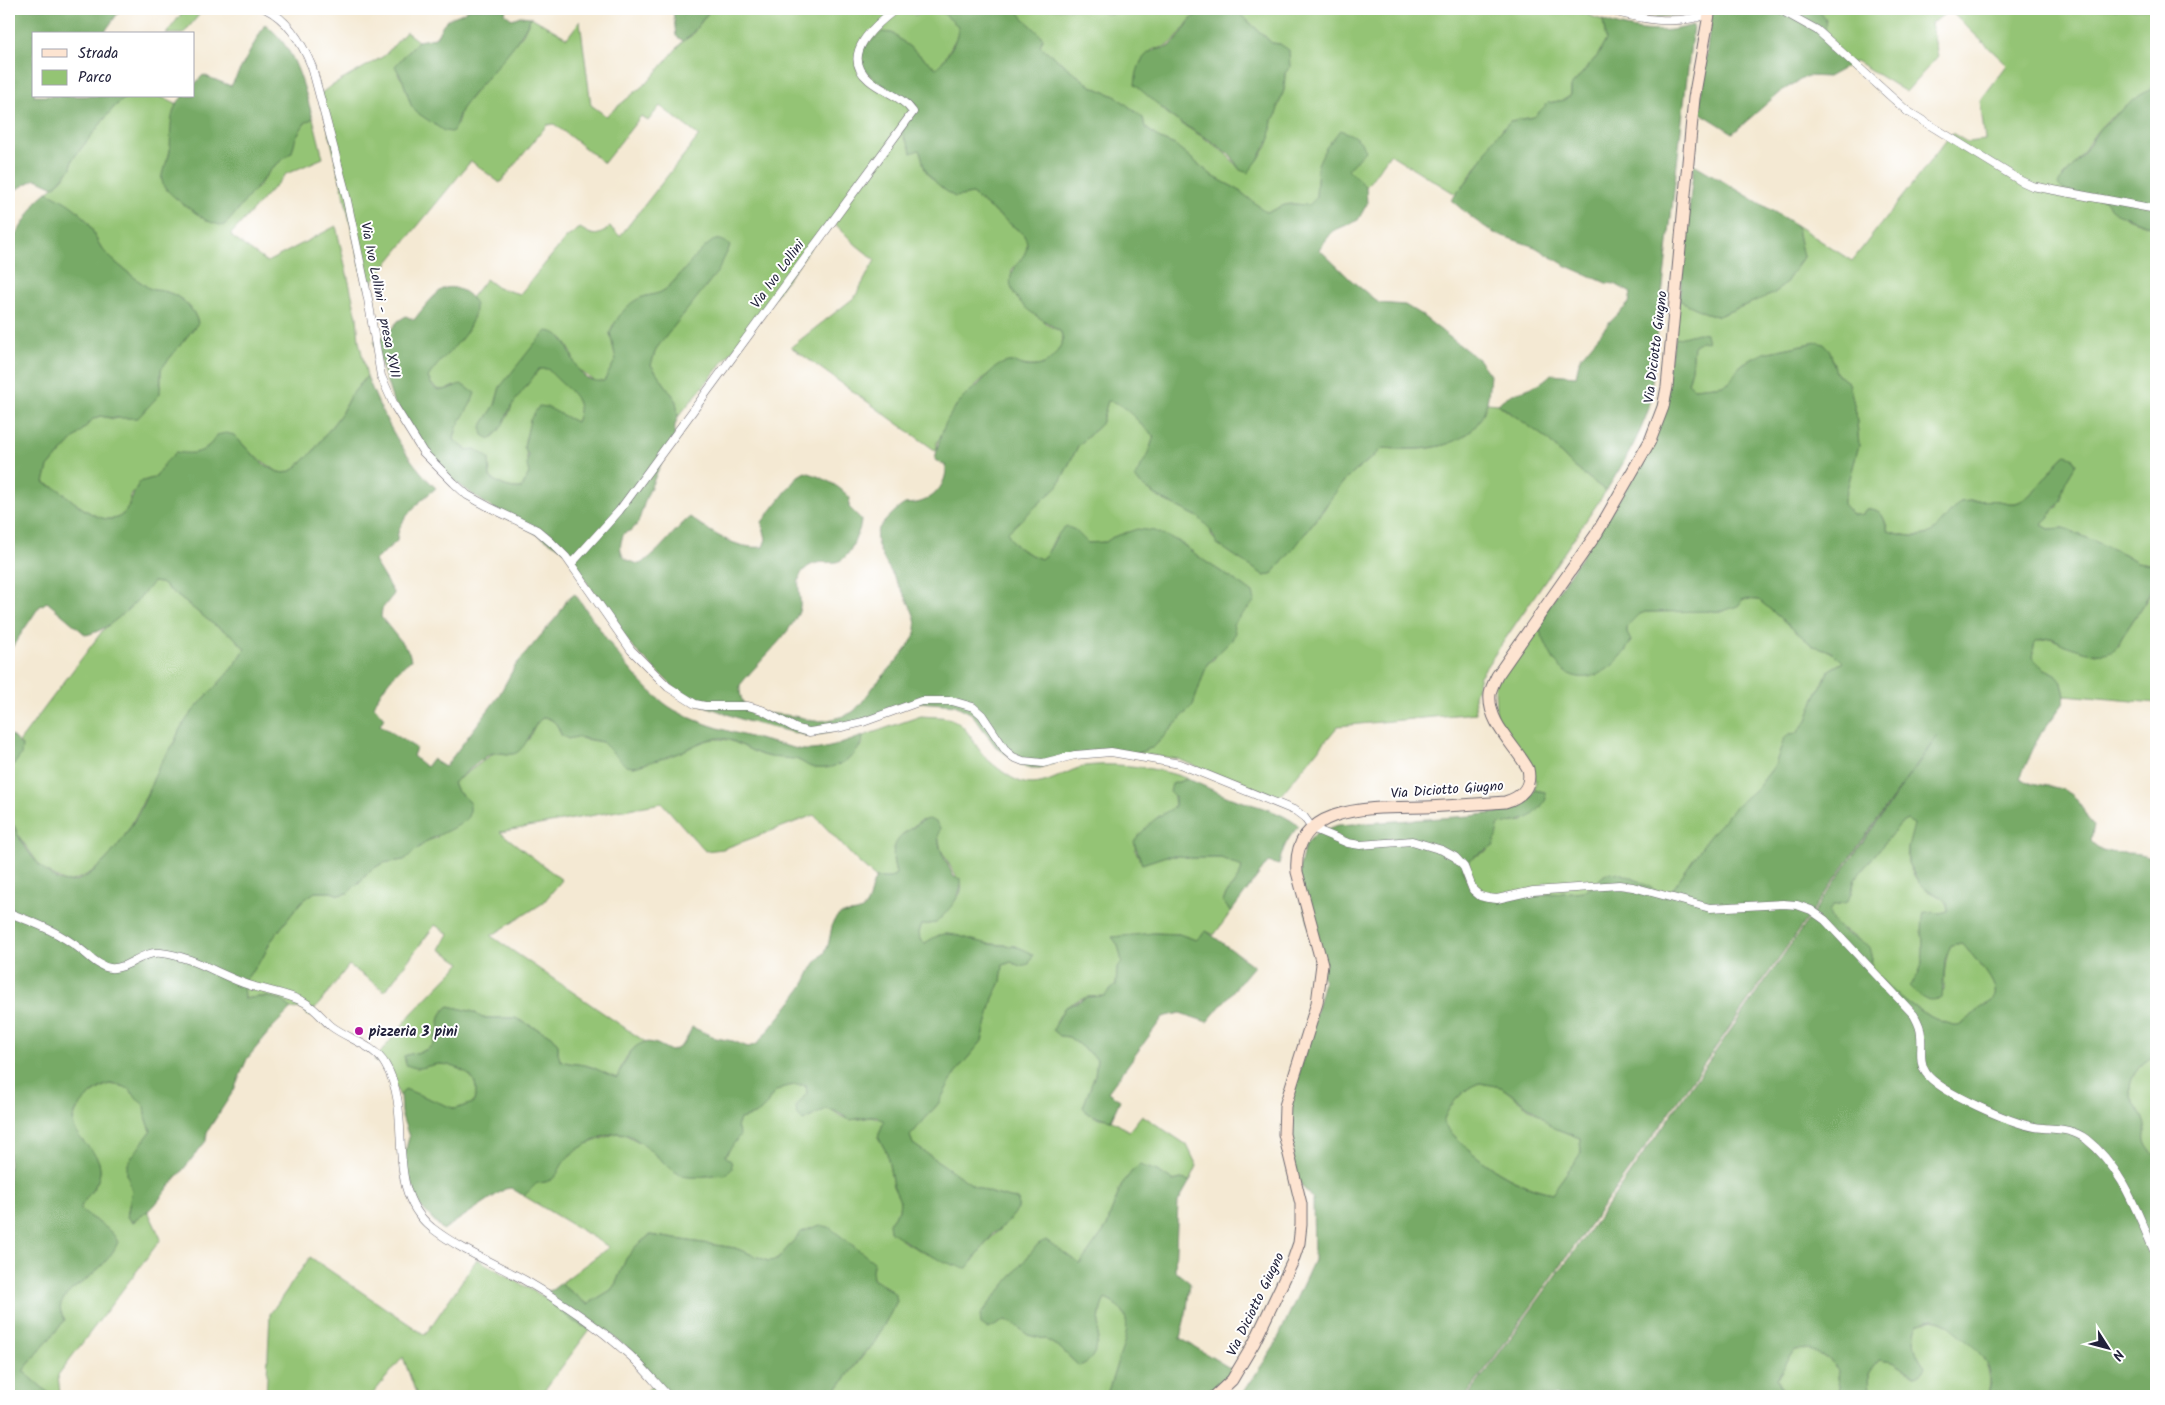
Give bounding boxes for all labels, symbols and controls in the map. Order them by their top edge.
legend [32,32,195,98]
text: Strada [78,42,118,66]
text: Parco [78,66,112,90]
street label: Via Ivo Lollini - presa XVII [354,220,406,380]
street label: Via Ivo Lollini [745,235,811,313]
street label: Via Diciotto Giugno [1638,290,1674,405]
street label: Via Diciotto Giugno [1390,775,1504,805]
place label: pizzeria 3 pini [368,1021,458,1043]
marker: pizzeria 3 pini [353,1025,365,1037]
street label: Via Diciotto Giugno [1221,1249,1291,1360]
north arrow [2082,1322,2132,1372]
text: N [2106,1345,2129,1365]

